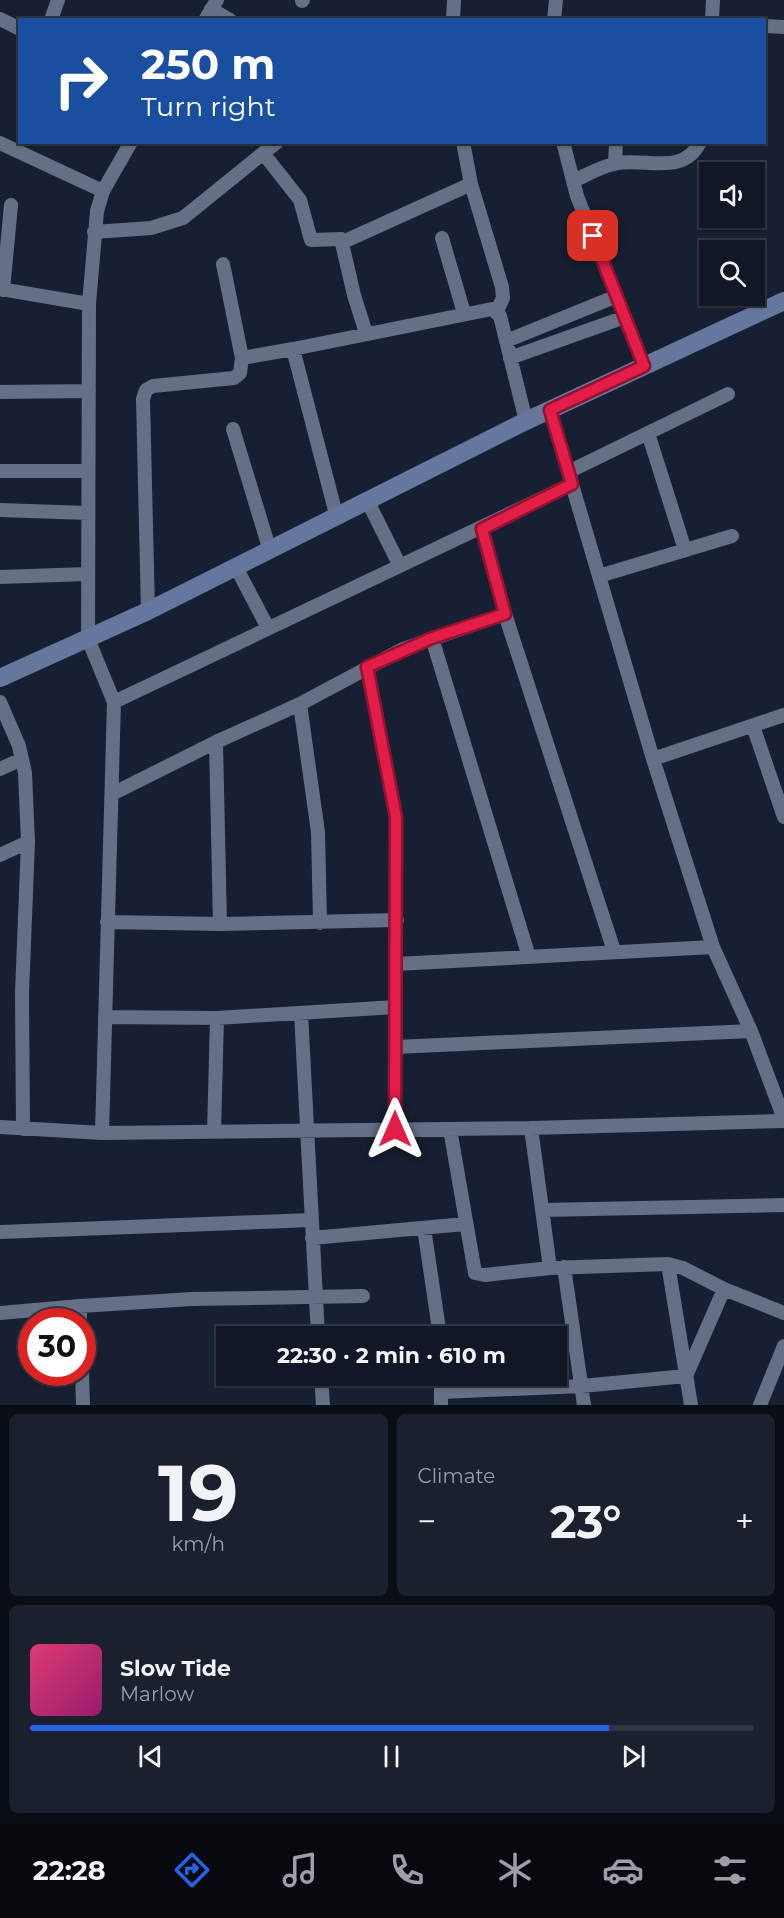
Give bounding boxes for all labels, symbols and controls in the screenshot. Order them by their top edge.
text: 250 m [141,38,275,90]
icon: right [42,42,120,120]
text: Turn right [141,90,276,123]
map controls [699,162,765,306]
button: sound [699,162,765,228]
pin [567,210,618,261]
icon: arrive [576,219,609,252]
button: search [699,240,765,306]
position arrow [363,1097,427,1161]
speed limit sign: 30 [18,1308,96,1386]
text: 22:30 · 2 min · 610 m [277,1342,506,1369]
text: 19 [158,1445,238,1541]
text: Climate [418,1464,495,1488]
text: 23° [550,1494,621,1549]
text: − [418,1501,436,1541]
text: + [735,1501,754,1541]
text: km/h [172,1532,225,1556]
text: Slow Tide [120,1655,231,1682]
text: Marlow [120,1682,194,1706]
icon: previous [134,1740,167,1773]
icon: pause [375,1740,408,1773]
icon: next [617,1740,650,1773]
icon: directions [171,1849,213,1891]
icon: music [279,1849,321,1891]
icon: phone [386,1849,428,1891]
icon: climate [494,1849,536,1891]
icon: car [602,1849,644,1891]
icon: filters [709,1849,751,1891]
text: 22:28 [33,1854,105,1887]

